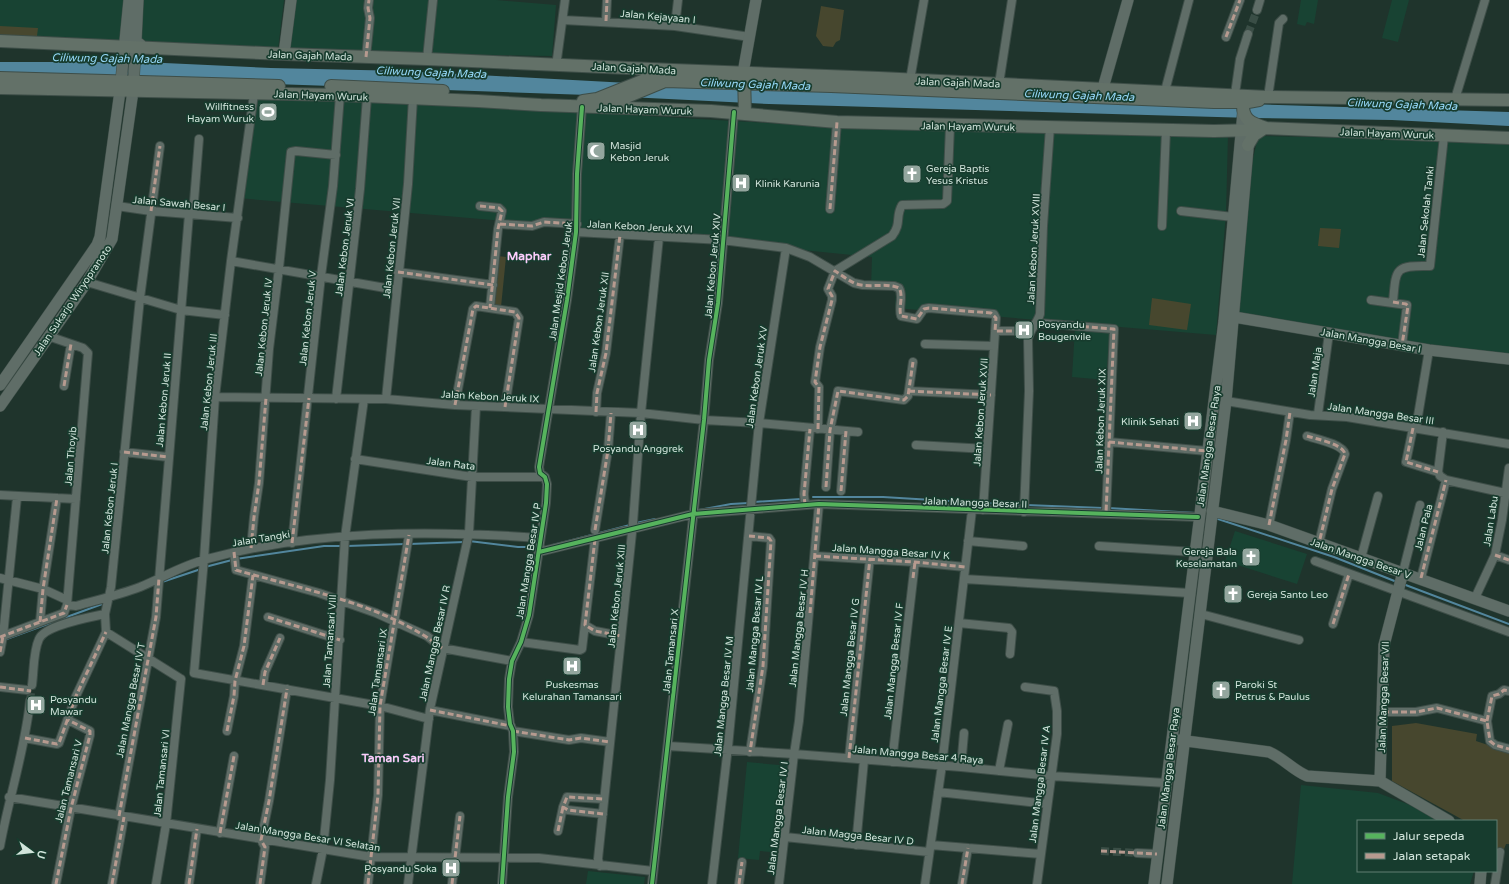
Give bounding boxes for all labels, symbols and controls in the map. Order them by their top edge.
street label: Jalan Kejayaan I [620,8,696,26]
street label: Jalan Gajah Mada [268,49,352,63]
water label: Ciliwung Gajah Mada [52,51,163,66]
street label: Jalan Gajah Mada [592,61,676,77]
water label: Ciliwung Gajah Mada [375,64,487,81]
water label: Ciliwung Gajah Mada [699,76,811,93]
street label: Jalan Gajah Mada [916,76,1000,90]
water label: Ciliwung Gajah Mada [1023,87,1135,104]
street label: Jalan Hayam Wuruk [274,88,369,104]
water label: Ciliwung Gajah Mada [1346,96,1458,113]
place label: Willfitness Hayam Wuruk [187,101,255,125]
sports icon: Willfitness Hayam Wuruk [257,101,279,123]
street label: Jalan Hayam Wuruk [598,102,693,118]
street label: Jalan Hayam Wuruk [921,120,1016,134]
street label: Jalan Hayam Wuruk [1340,126,1435,142]
mosque icon: Masjid Kebon Jeruk [585,140,607,162]
place label: Masjid Kebon Jeruk [610,140,670,164]
church icon: Gereja Baptis Yesus Kristus [901,163,923,185]
place label: Gereja Baptis Yesus Kristus [926,163,989,187]
street label: Jalan Sekolah Tanki [1415,166,1437,259]
hospital icon: Klinik Karunia [730,172,752,194]
place label: Klinik Karunia [755,178,820,190]
street label: Jalan Kebon Jeruk XVIII [1025,193,1043,305]
street label: Jalan Sawah Besar I [132,194,226,214]
street label: Jalan Kebon Jeruk VI [333,197,357,297]
street label: Jalan Kebon Jeruk VII [381,197,403,299]
street label: Jalan Kebon Jeruk XIV [702,213,724,319]
street label: Jalan Kebon Jeruk XVI [587,218,693,236]
street label: Jalan Mesjid Kebon Jeruk [547,220,575,341]
street label: Jalan Sukarjo Wiryopranoto [31,243,114,358]
district label: Maphar [507,249,552,264]
street label: Jalan Kebon Jeruk V [297,270,319,366]
street label: Jalan Kebon Jeruk XII [586,271,612,373]
street label: Jalan Kebon Jeruk IV [253,277,275,377]
hospital icon: Posyandu Bougenvile [1013,319,1035,341]
place label: Posyandu Bougenvile [1038,319,1091,343]
street label: Jalan Kebon Jeruk XV [744,325,770,429]
street label: Jalan Mangga Besar I [1320,326,1422,356]
street label: Jalan Kebon Jeruk III [198,333,220,431]
street label: Jalan Maja [1306,346,1324,398]
street label: Jalan Kebon Jeruk II [154,352,174,448]
street label: Jalan Kebon Jeruk XVII [971,358,991,467]
street label: Jalan Kebon Jeruk XIX [1093,368,1109,474]
street label: Jalan Mangga Besar Raya [1195,385,1223,508]
street label: Jalan Kebon Jeruk IX [441,388,540,406]
street label: Jalan Mangga Besar III [1327,401,1435,427]
hospital icon: Klinik Sehati [1182,410,1204,432]
place label: Klinik Sehati [1121,416,1179,428]
hospital icon: Posyandu Anggrek [627,419,649,441]
street label: Jalan Thoyib [62,426,80,486]
place label: Posyandu Anggrek [593,443,684,455]
street label: Jalan Rata [426,455,476,473]
street label: Jalan Kebon Jeruk I [99,462,121,554]
street label: Jalan Mangga Besar II [923,495,1027,511]
street label: Jalan Labu [1481,495,1501,547]
street label: Jalan Mangga Besar IV P [514,502,544,620]
street label: Jalan Pala [1412,503,1436,552]
street label: Jalan Tangki [231,528,291,549]
street label: Jalan Mangga Besar V [1309,536,1413,582]
street label: Jalan Mangga Besar IV K [832,542,950,562]
street label: Jalan Kebon Jeruk XIII [606,544,628,648]
place label: Gereja Bala Keselamatan [1176,546,1237,570]
church icon: Gereja Bala Keselamatan [1240,546,1262,568]
street label: Jalan Mangga Besar IV H [787,568,811,688]
street label: Jalan Mangga Besar IV L [744,575,766,693]
church icon: Gereja Santo Leo [1222,583,1244,605]
street label: Jalan Mangga Besar IV R [417,584,453,702]
place label: Gereja Santo Leo [1247,589,1328,601]
street label: Jalan Tamansari VIII [321,594,339,688]
street label: Jalan Mangga Besar IV G [838,597,862,717]
street label: Jalan Mangga Besar IV F [882,602,906,720]
street label: Jalan Tamansari X [661,608,681,694]
street label: Jalan Mangga Besar IV E [929,625,955,743]
street label: Jalan Tamansari IX [366,628,390,716]
street label: Jalan Mangga Besar IV M [712,635,736,757]
street label: Jalan Mangga Besar VII [1376,641,1392,753]
street label: Jalan Mangga Besar IV T [114,642,148,759]
hospital icon: Puskesmas Kelurahan Tamansari [561,655,583,677]
place label: Puskesmas Kelurahan Tamansari [522,679,622,703]
church icon: Paroki St Petrus & Paulus [1210,679,1232,701]
place label: Paroki St Petrus & Paulus [1235,679,1310,703]
hospital icon: Posyandu Mawar [25,694,47,716]
place label: Posyandu Mawar [50,694,97,718]
street label: Jalan Mangga Besar Raya [1156,707,1182,830]
street label: Jalan Mangga Besar IV A [1027,725,1053,844]
street label: Jalan Tamansari VI [151,729,173,817]
street label: Jalan Tamansari V [53,738,85,824]
street label: Jalan Mangga Besar 4 Raya [852,743,984,767]
district label: Taman Sari [360,751,425,765]
street label: Jalan Mangga Besar IV I [765,761,791,875]
street label: Jalan Mangga Besar VI Selatan [235,820,381,854]
legend [1357,820,1497,872]
street label: Jalan Magga Besar IV D [801,824,914,848]
text: Jalur sepeda [1393,829,1465,843]
north arrow [12,832,52,872]
text: U [34,849,49,860]
text: Jalan setapak [1393,849,1471,863]
hospital icon: Posyandu Soka [440,857,462,879]
place label: Posyandu Soka [364,863,437,875]

